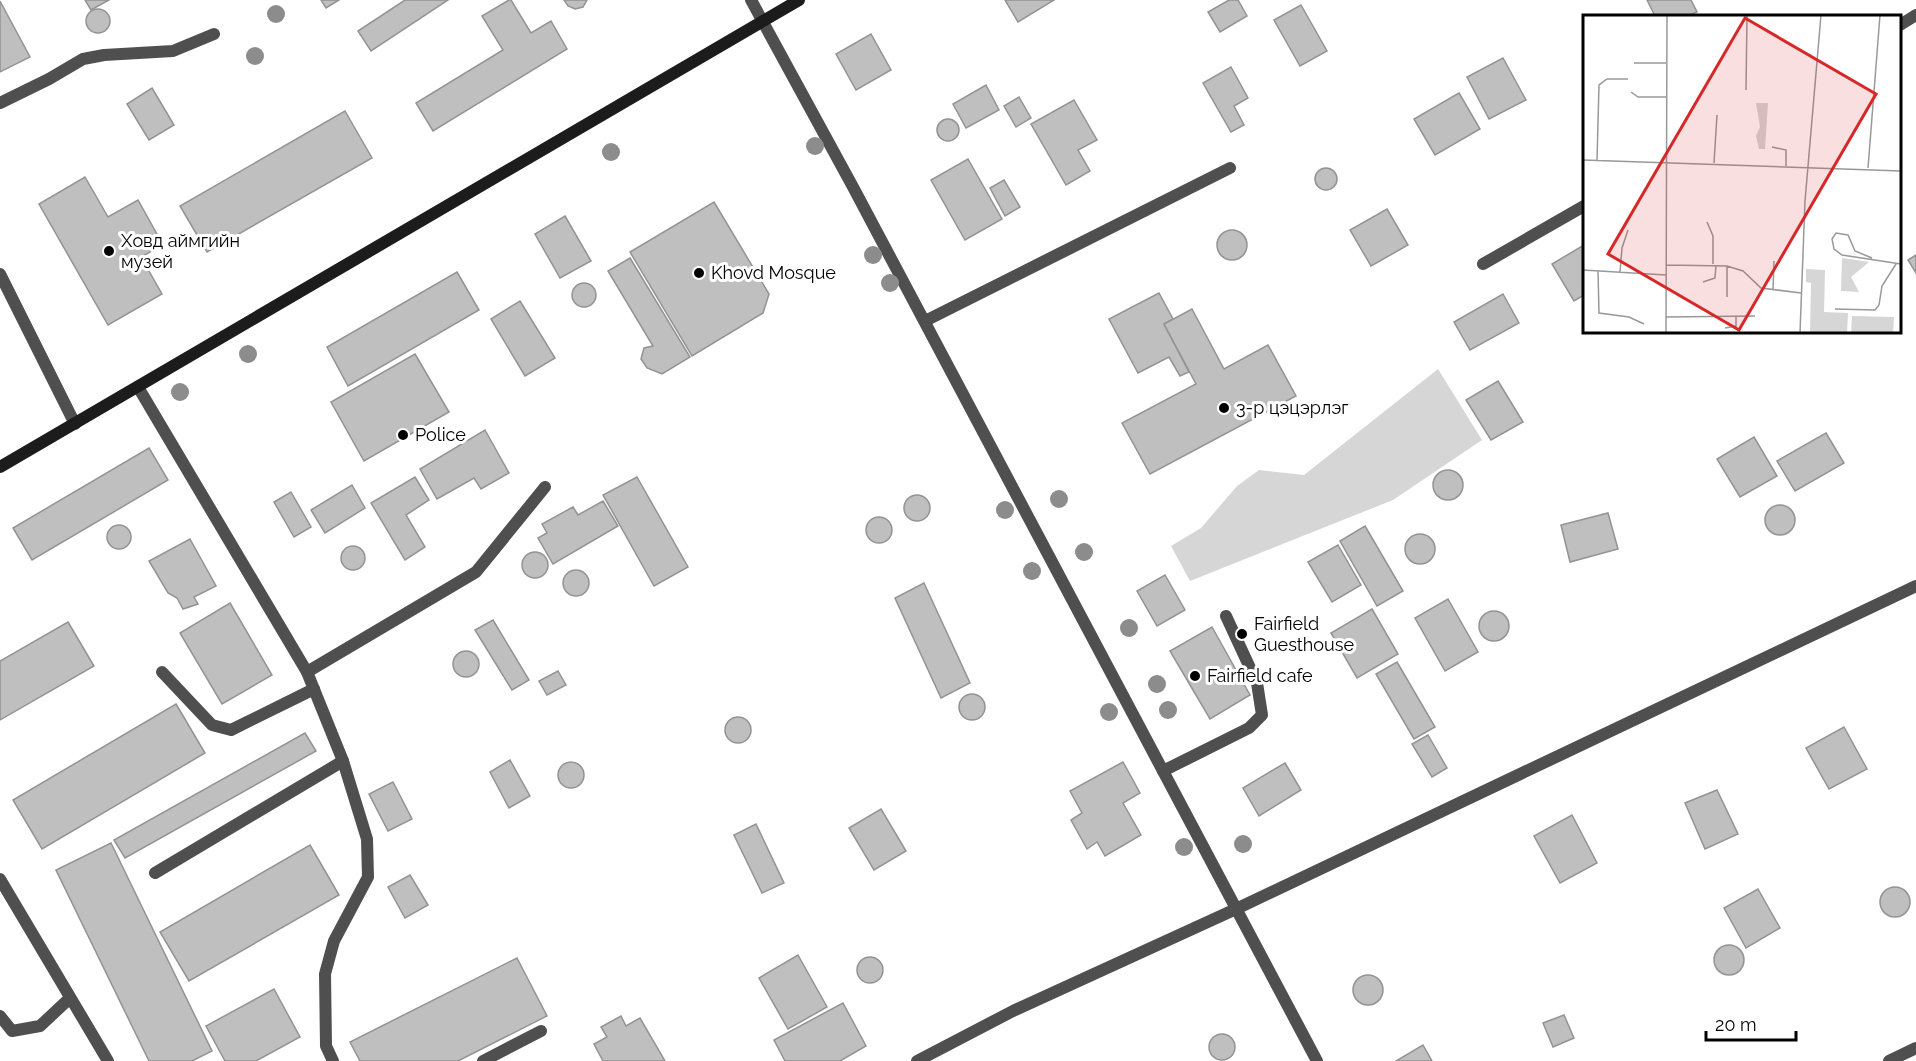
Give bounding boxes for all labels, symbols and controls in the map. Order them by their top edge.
inset map [1583,15,1901,333]
place label: Ховд аймгийн музей [121,230,240,272]
marker: Ховд аймгийн музей [102,244,116,258]
place label: Khovd Mosque [711,262,836,283]
marker: Khovd Mosque [692,266,706,280]
place label: 3-р цэцэрлэг [1236,397,1348,418]
marker: 3-р цэцэрлэг [1217,401,1231,415]
place label: Police [415,424,466,445]
marker: Police [396,428,410,442]
place label: Fairfield Guesthouse [1254,613,1354,655]
marker: Fairfield Guesthouse [1235,627,1249,641]
place label: Fairfield cafe [1207,665,1313,686]
marker: Fairfield cafe [1188,669,1202,683]
scale bar [1706,1004,1796,1042]
text: 20 m [1715,1014,1757,1035]

